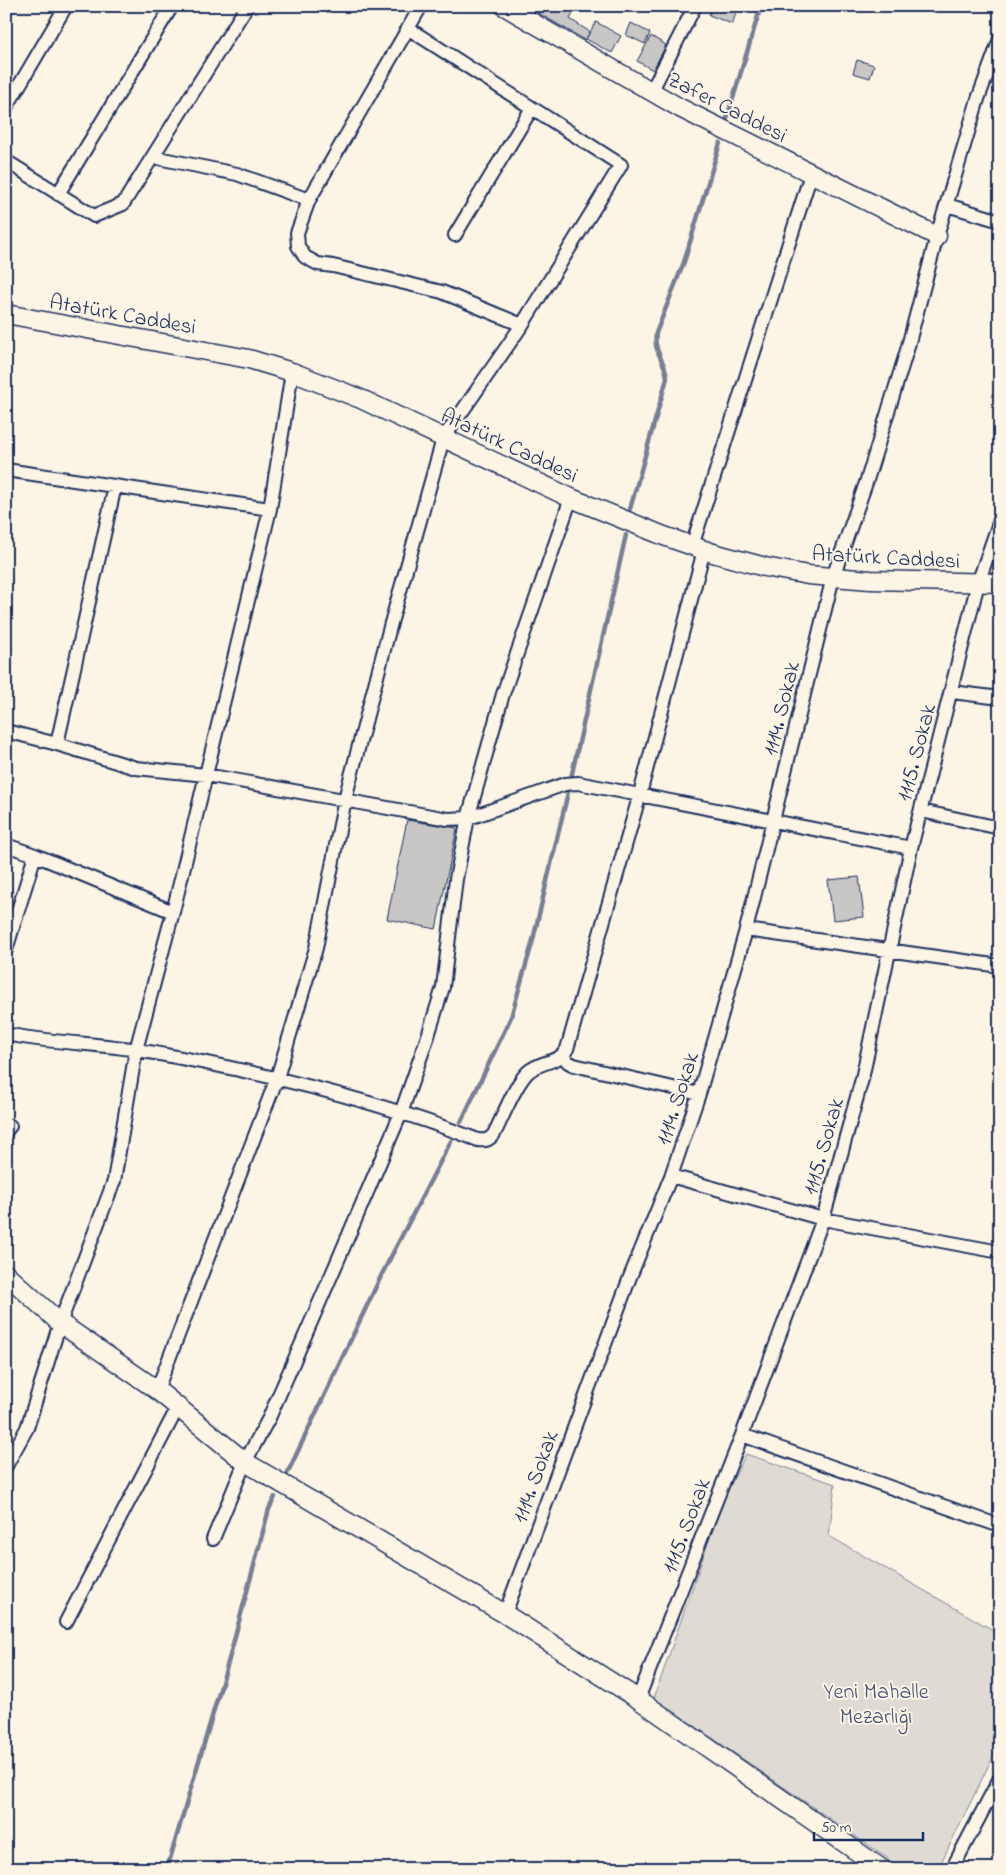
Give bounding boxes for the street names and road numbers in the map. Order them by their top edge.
street label: Zafer Caddesi [661,65,792,153]
street label: Atatürk Caddesi [47,287,198,345]
street label: Atatürk Caddesi [435,401,583,493]
street label: Atatürk Caddesi [811,539,961,579]
street label: 1114. Sokak [756,658,810,759]
street label: 1115. Sokak [890,700,946,805]
street label: 1114. Sokak [649,1048,709,1150]
street label: 1115. Sokak [796,1094,854,1199]
street label: 1114. Sokak [505,1426,568,1528]
street label: 1115. Sokak [655,1474,721,1578]

